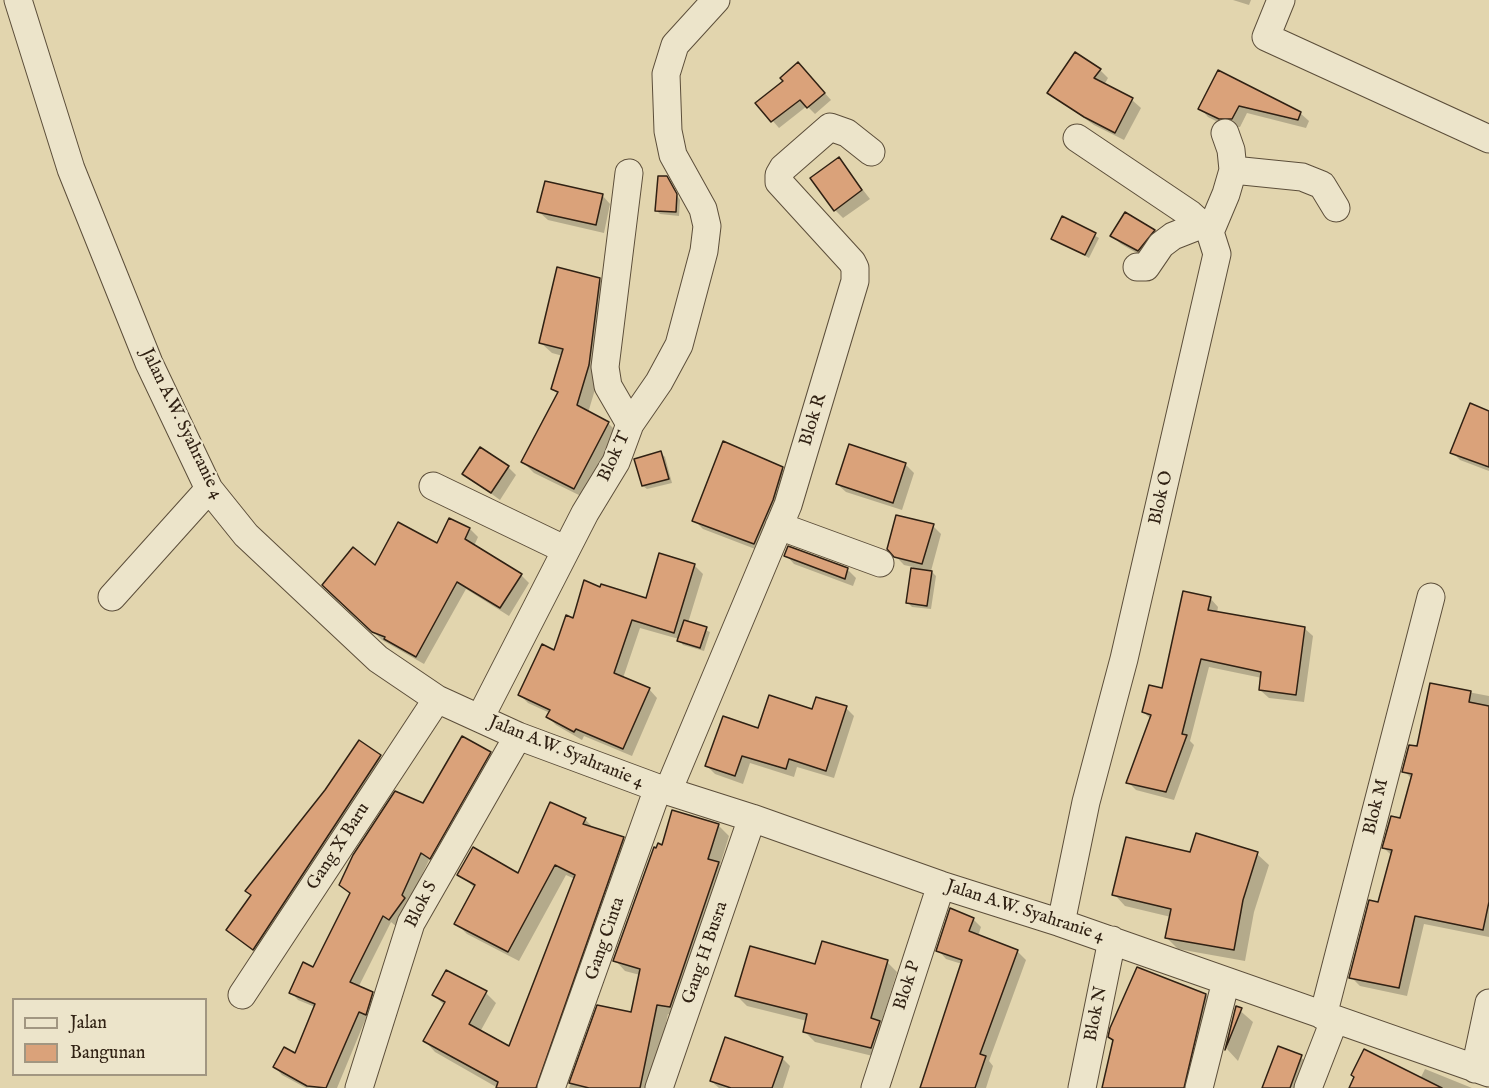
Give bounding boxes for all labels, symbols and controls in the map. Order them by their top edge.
street label: Jalan A.W. Syahranie 4 [135,345,227,503]
street label: Blok R [796,391,832,449]
street label: Blok T [594,428,636,486]
street label: Blok O [1145,469,1179,527]
street label: Jalan A.W. Syahranie 4 [485,712,647,794]
street label: Blok M [1360,777,1394,837]
street label: Gang X Baru [303,799,375,895]
street label: Jalan A.W. Syahranie 4 [943,876,1107,948]
street label: Blok S [401,878,443,932]
street label: Gang Cinta [582,895,630,983]
street label: Gang H Busra [678,899,734,1007]
street label: Blok P [890,959,926,1013]
street label: Blok N [1081,985,1113,1043]
legend [12,998,207,1076]
text: Jalan [70,1012,107,1035]
text: Bangunan [70,1042,145,1065]

